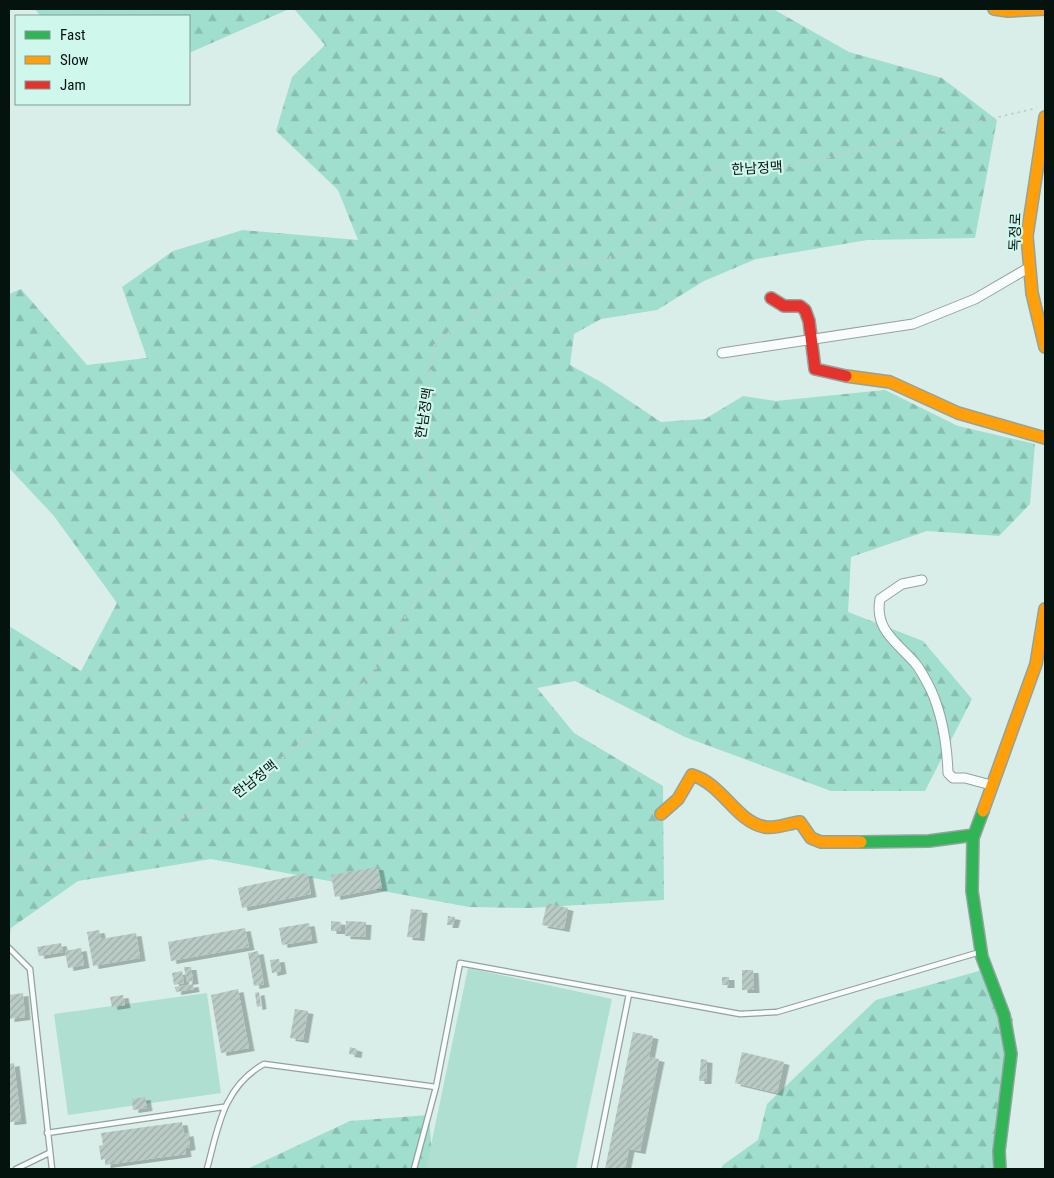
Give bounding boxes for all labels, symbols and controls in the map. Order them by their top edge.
legend [15,15,190,105]
text: Fast [60,26,85,44]
text: Slow [60,51,89,69]
text: Jam [60,76,86,94]
street label: 한남정맥 [731,159,783,177]
street label: 독정로 [1006,212,1024,252]
street label: 한남정맥 [412,386,436,440]
street label: 한남정맥 [230,757,280,801]

